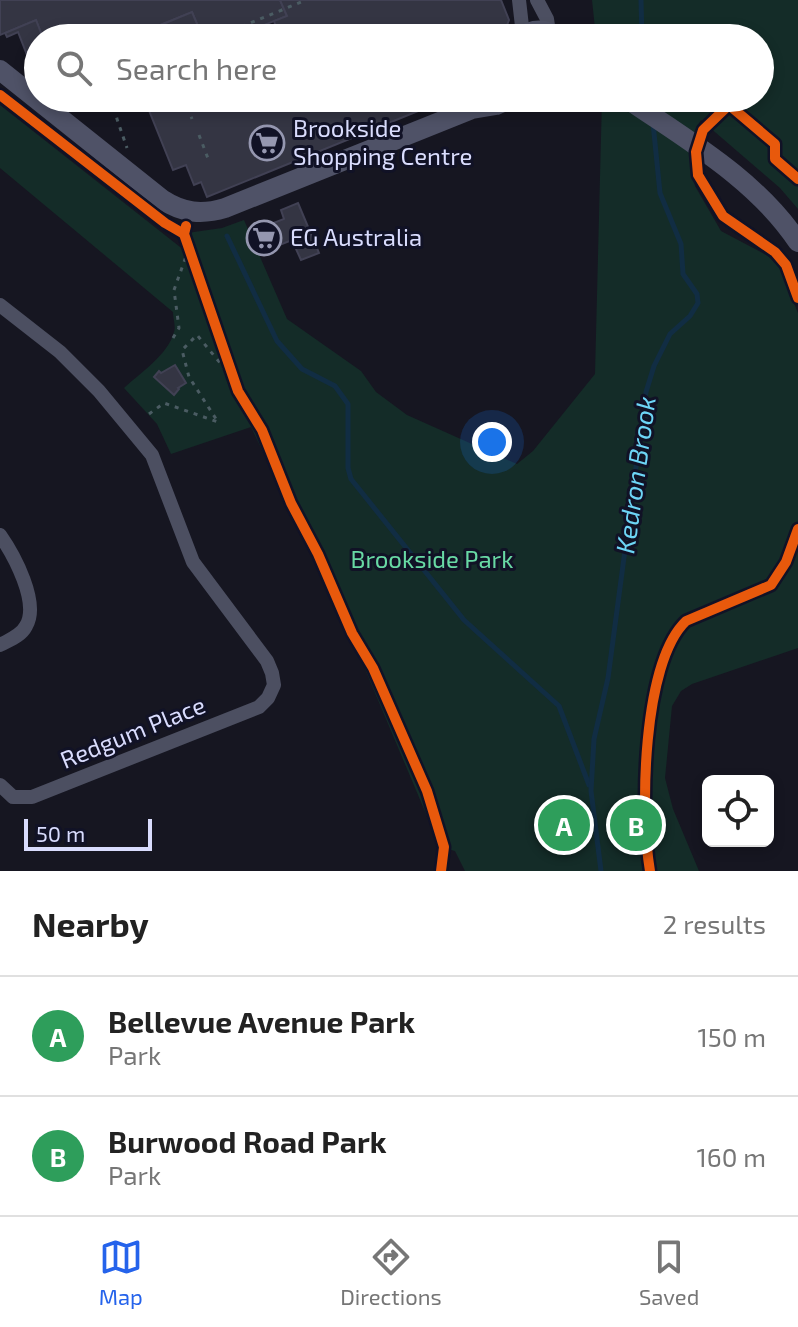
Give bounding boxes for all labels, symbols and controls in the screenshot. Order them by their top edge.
search box [24,24,774,112]
icon: search [52,46,96,90]
text: Search here [116,50,277,86]
place label: Brookside Shopping Centre [293,113,472,170]
supermarket icon: Brookside Shopping Centre [248,124,286,162]
supermarket icon: EG Australia [245,219,283,257]
place label: EG Australia [290,222,422,251]
water label: Kedron Brook [608,394,661,555]
your location [472,422,512,462]
park label: Brookside Park [351,544,513,573]
street label: Redgum Place [56,689,209,774]
map controls [702,775,774,847]
button: locate [702,775,774,847]
pin: A [538,795,590,855]
pin: B [610,795,662,855]
scale bar [24,815,152,851]
text: 50 m [36,820,85,846]
text: Nearby [32,903,149,944]
text: 2 results [663,908,766,939]
text: Bellevue Avenue Park [108,1003,415,1039]
text: A [50,1021,66,1052]
text: 150 m [697,1021,766,1052]
text: Park [108,1039,161,1070]
text: Burwood Road Park [108,1123,386,1159]
text: B [50,1141,66,1172]
text: 160 m [697,1141,766,1172]
text: Park [108,1159,161,1190]
tab: Map [99,1235,143,1309]
tab: Directions [340,1235,442,1309]
tab: Saved [639,1235,699,1309]

